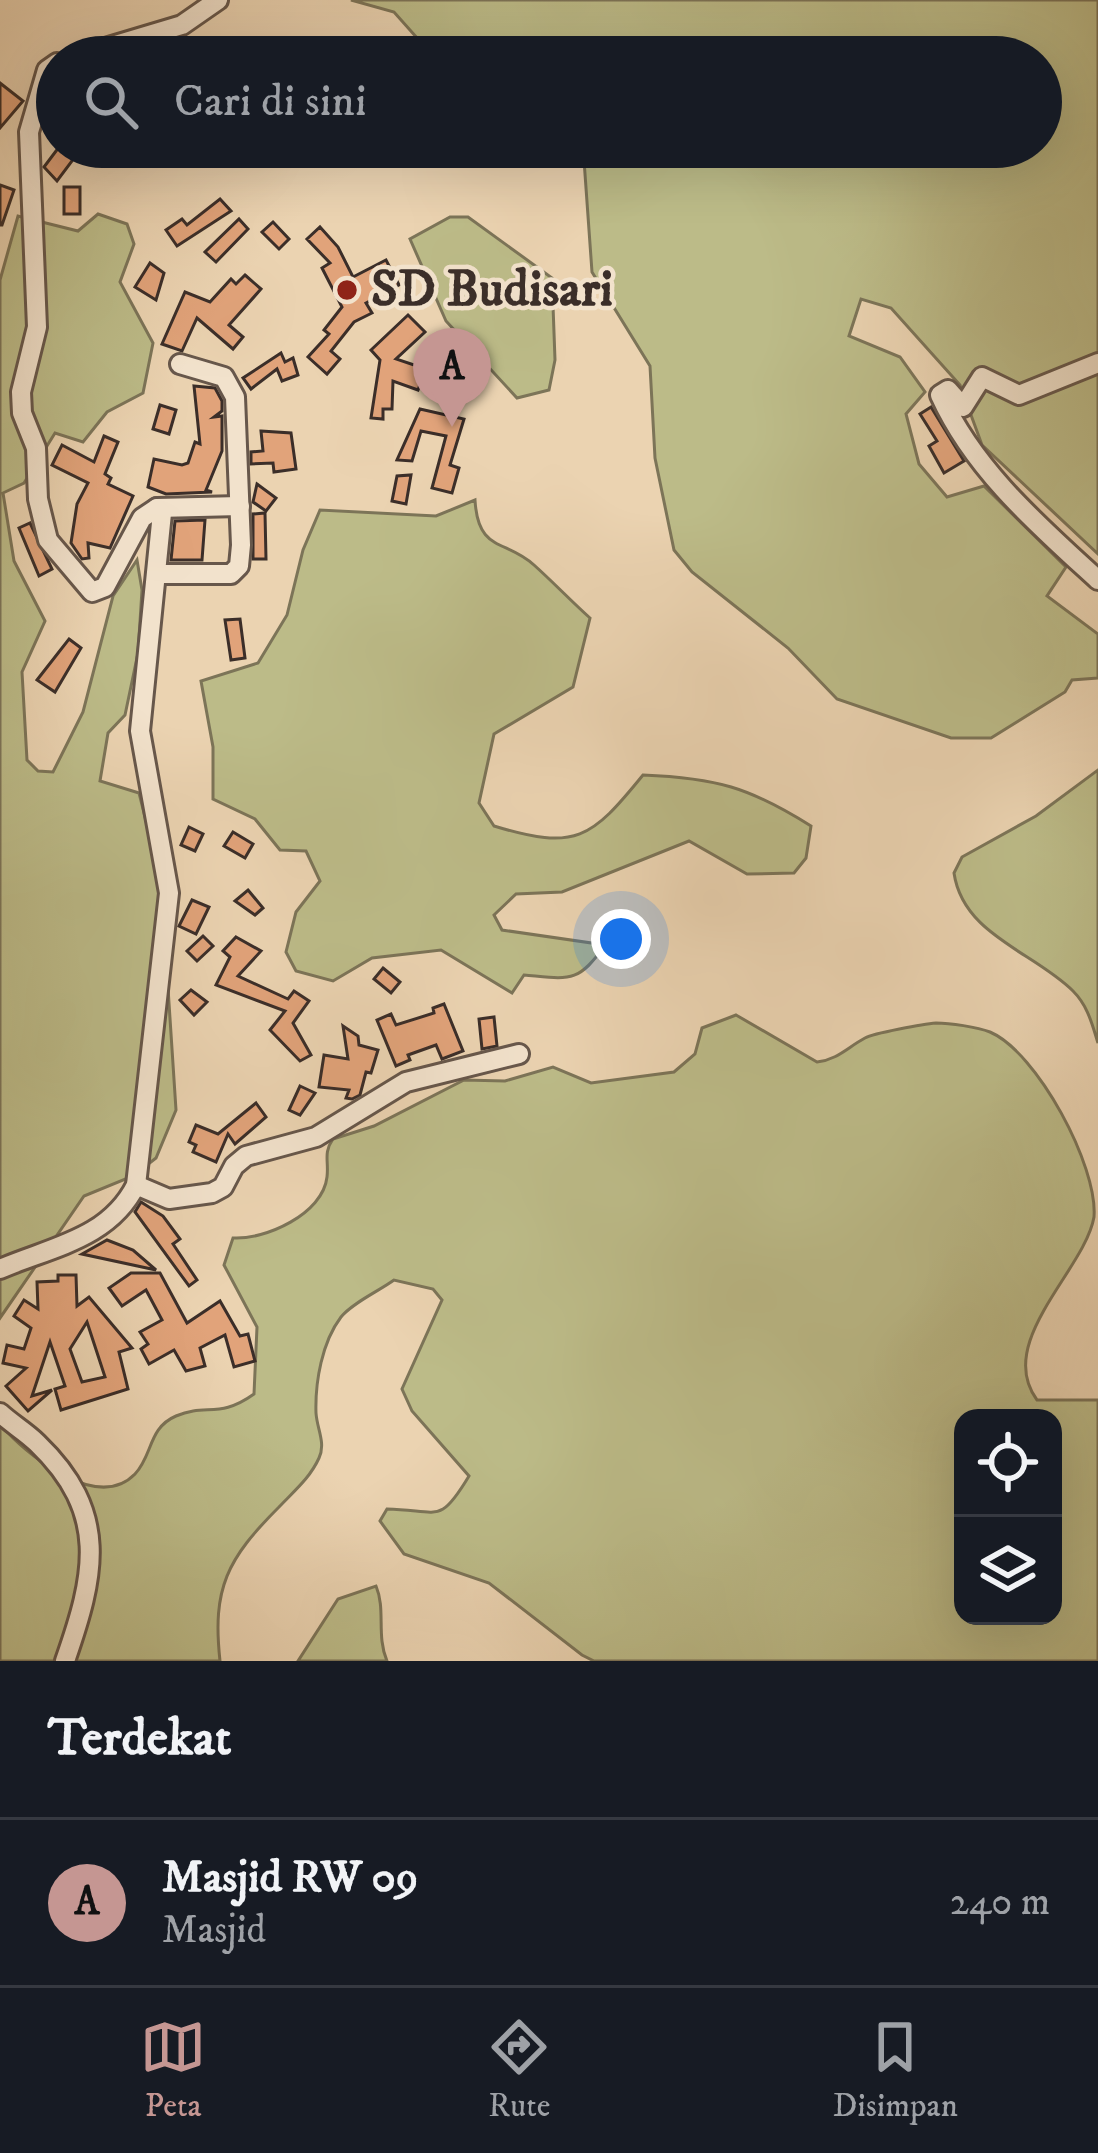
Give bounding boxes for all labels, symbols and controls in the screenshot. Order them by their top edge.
search box [36,36,1062,168]
icon: search [78,69,144,135]
text: Cari di sini [174,74,366,130]
place label: SD Budisari [371,258,613,322]
marker: SD Budisari [334,277,360,303]
pin: A [413,328,491,427]
your location [591,909,651,969]
map controls [954,1409,1062,1625]
button: locate [954,1409,1062,1517]
button: layers [954,1517,1062,1625]
text: Terdekat [48,1707,231,1771]
text: Masjid RW 09 [162,1850,418,1906]
text: A [75,1878,99,1927]
text: 240 m [950,1878,1050,1927]
text: Masjid [162,1906,266,1955]
tab: Peta [140,2014,206,2127]
tab: Rute [486,2014,552,2127]
tab: Disimpan [833,2014,958,2127]

